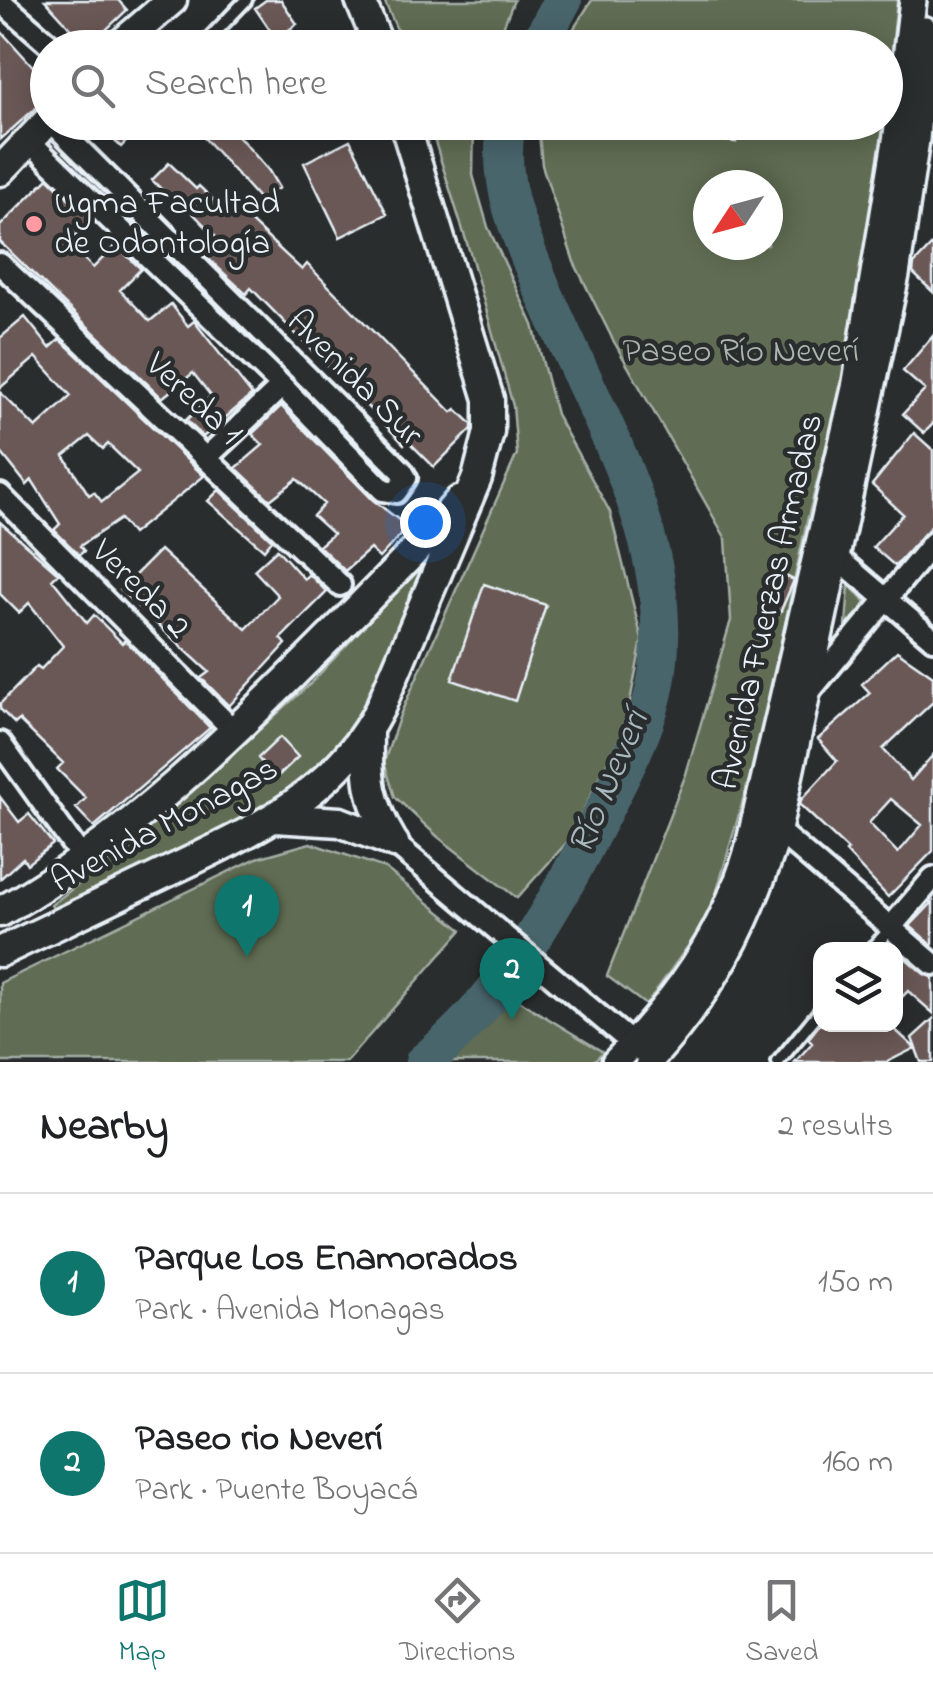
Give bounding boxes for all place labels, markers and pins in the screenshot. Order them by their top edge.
place label: Ugma Facultad de Odontología [54,179,280,270]
marker: Ugma Facultad de Odontología [23,213,45,235]
pin: 1 [214,874,280,957]
pin: 2 [480,938,544,1020]

